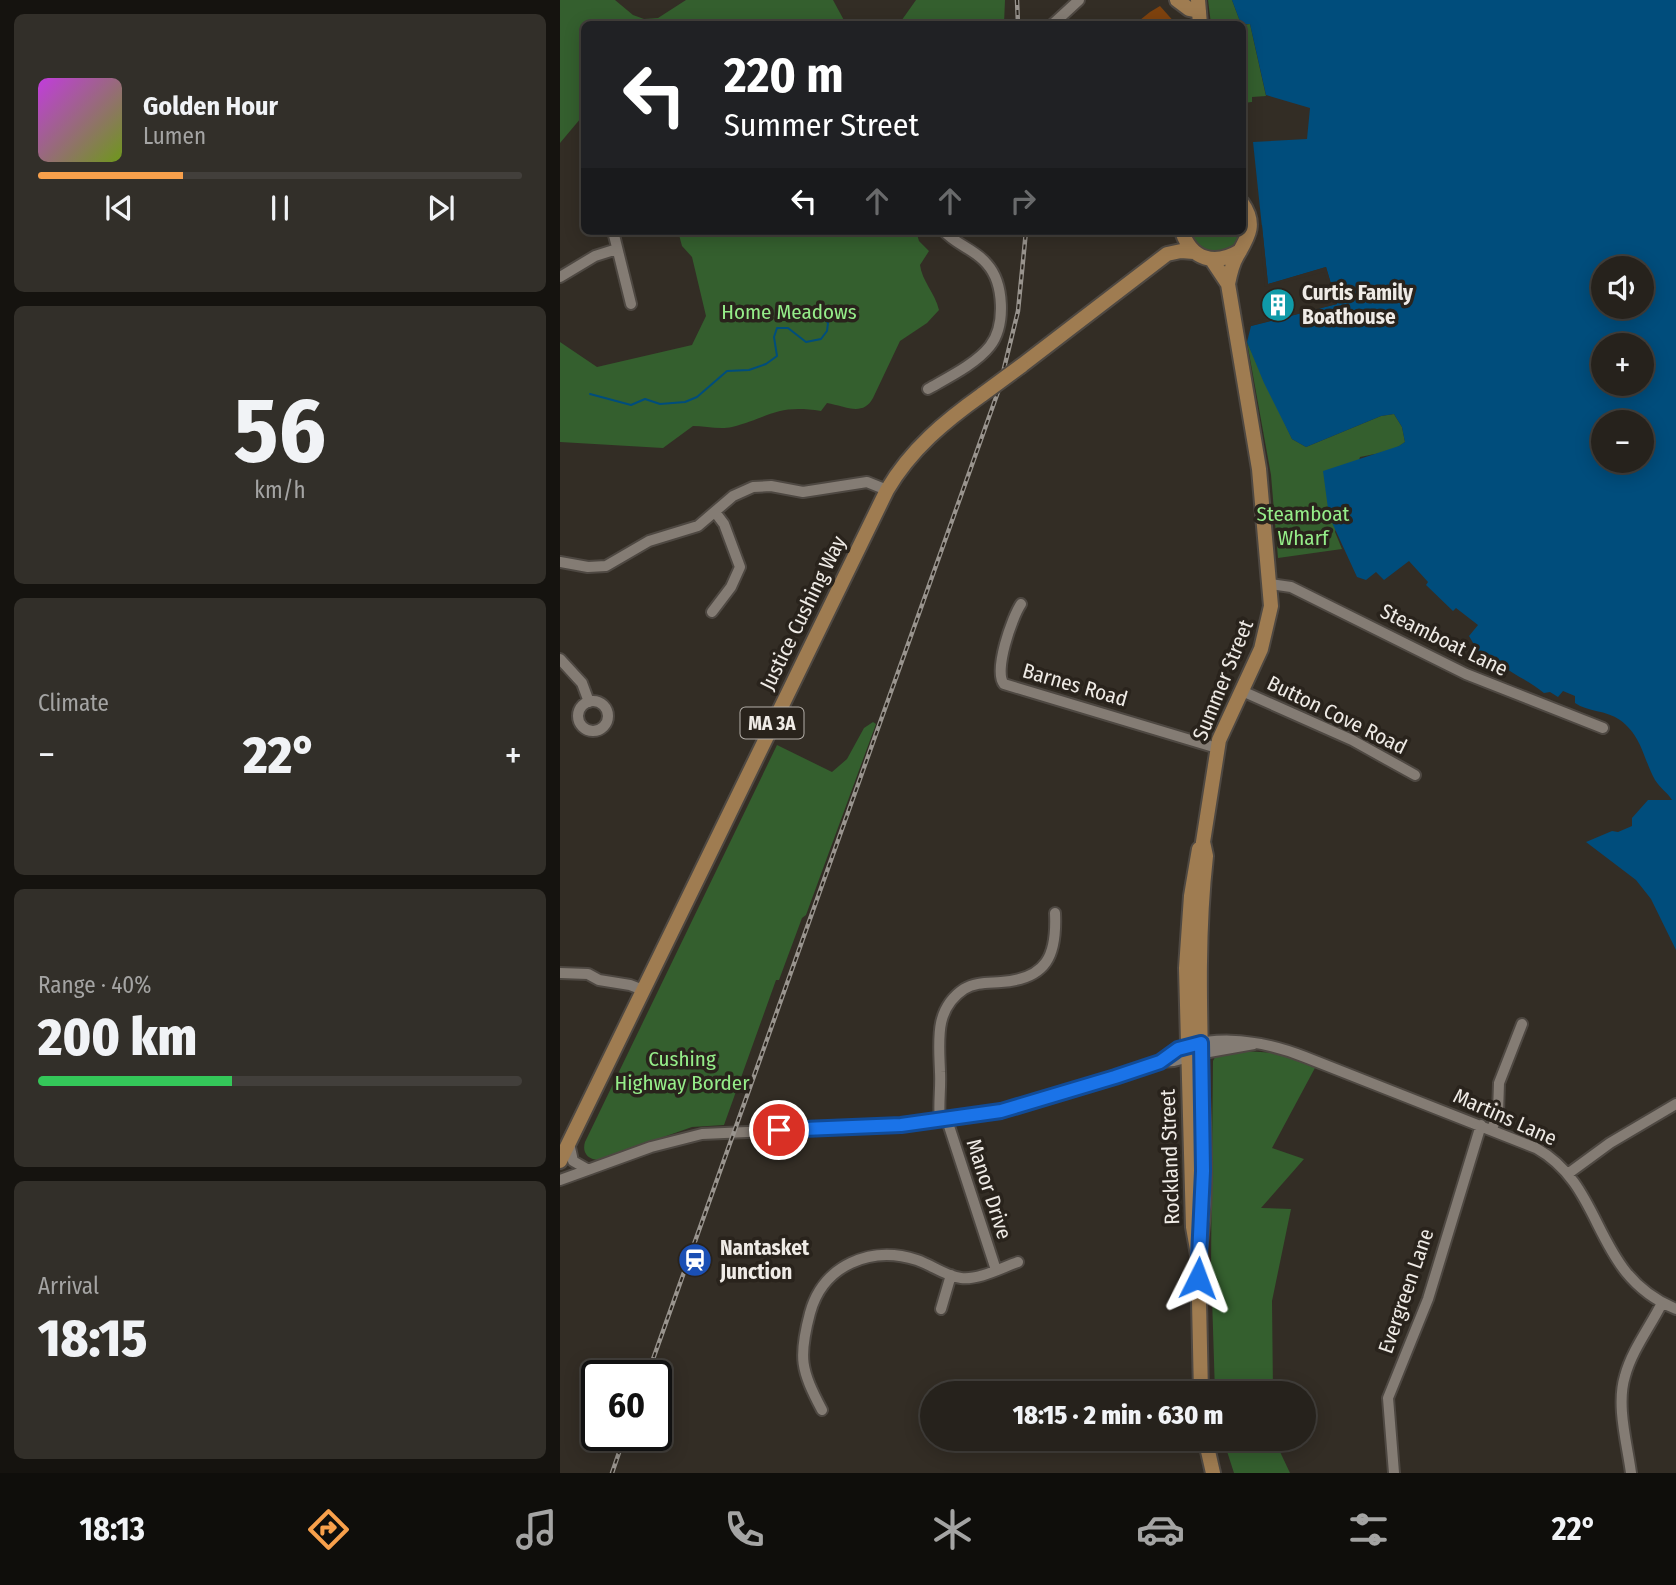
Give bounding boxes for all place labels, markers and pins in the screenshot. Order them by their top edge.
place label: Curtis Family Boathouse [1302,280,1414,330]
building icon: Curtis Family Boathouse [1259,286,1297,324]
pin [749,1100,809,1160]
place label: Nantasket Junction [719,1235,810,1285]
station icon: Nantasket Junction [676,1241,714,1279]

